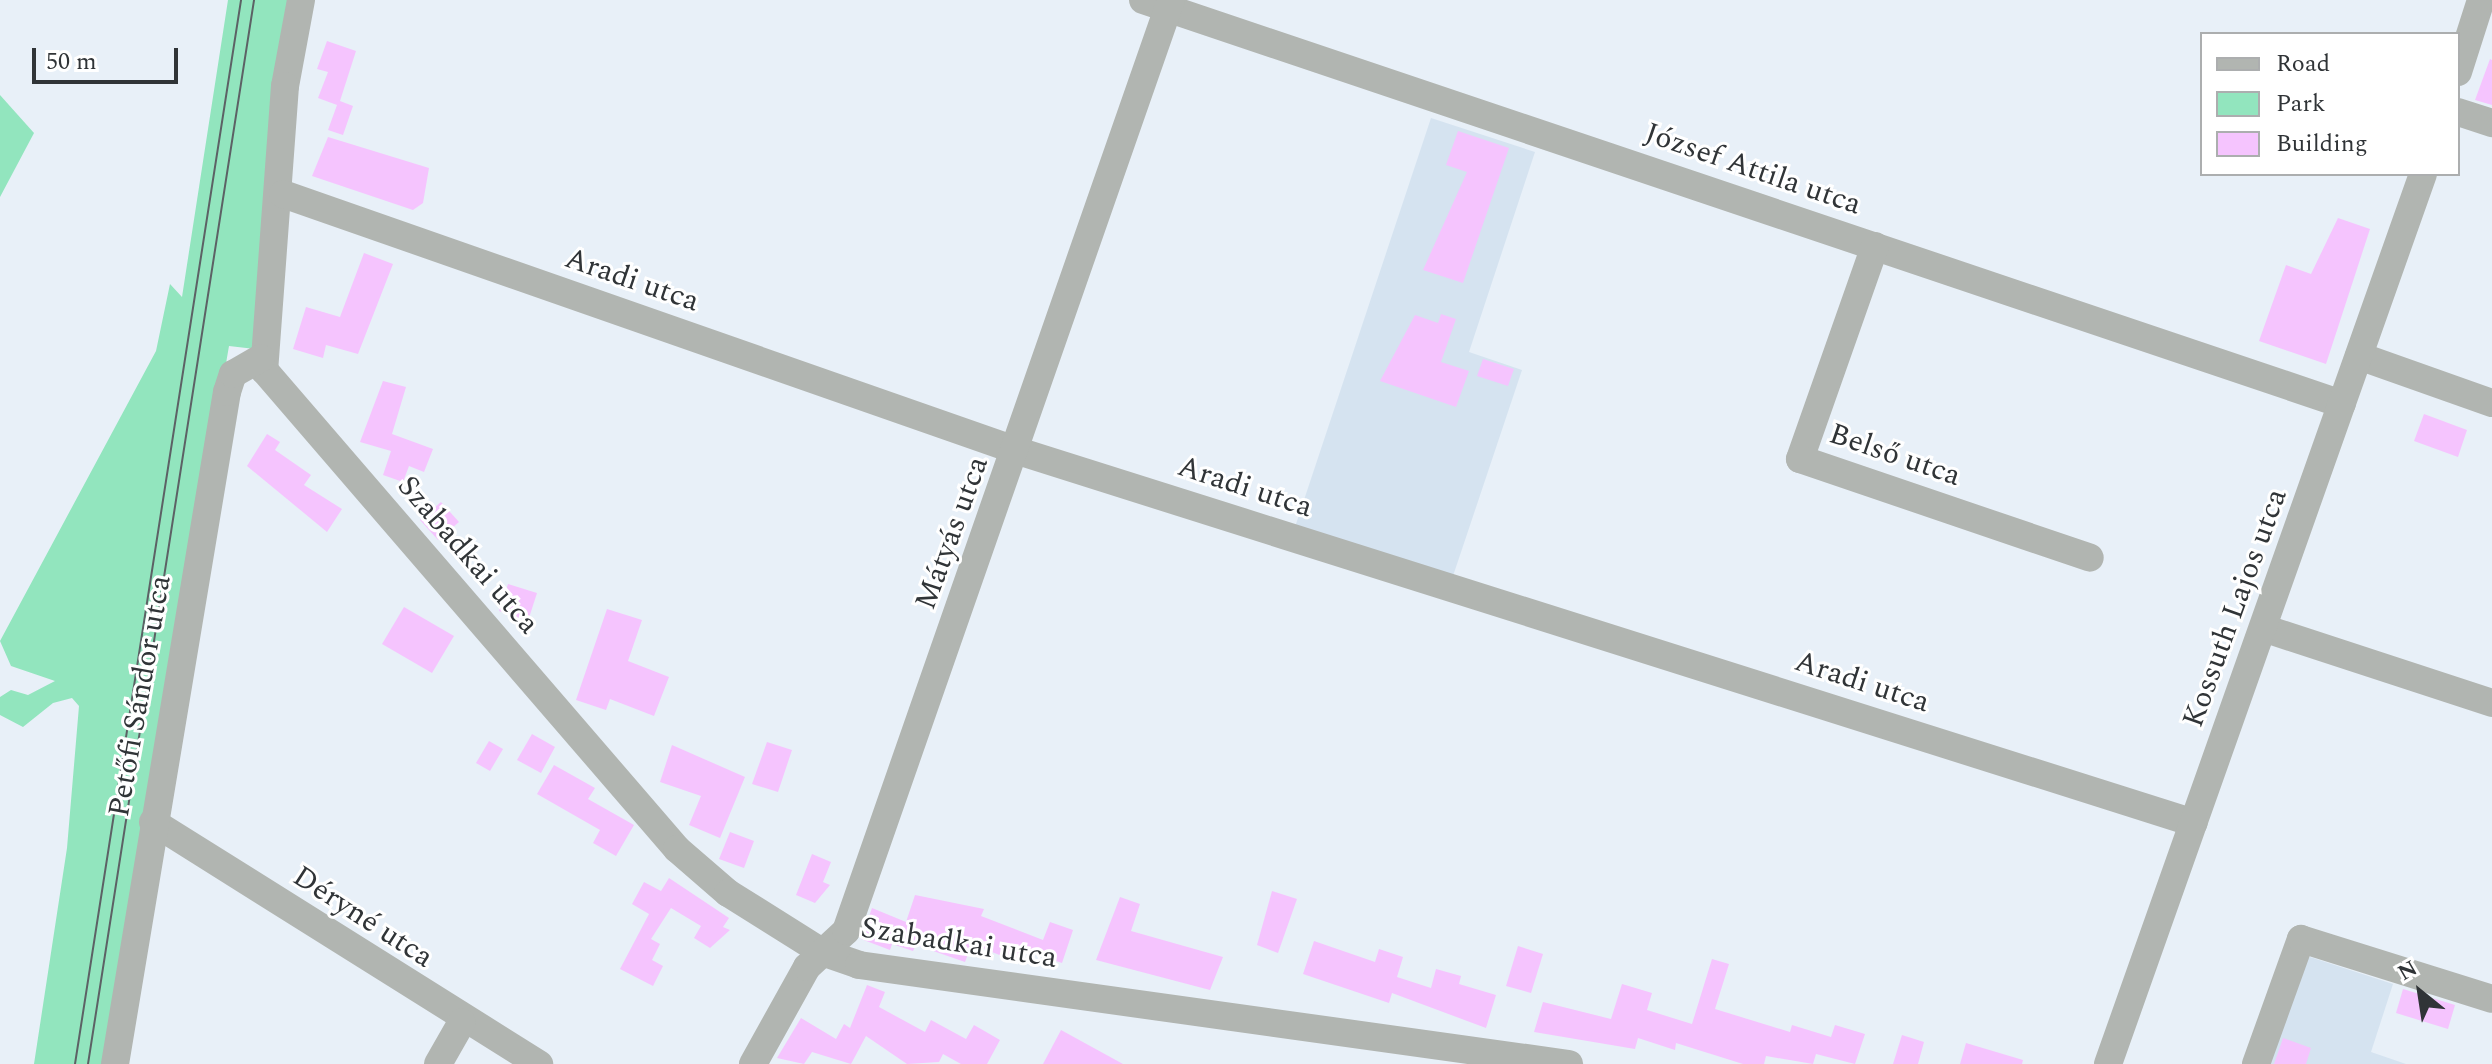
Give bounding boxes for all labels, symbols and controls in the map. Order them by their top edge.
scale bar [36,32,182,82]
legend [2200,32,2460,176]
text: 50 m [46,44,97,80]
text: Road [2276,46,2330,82]
text: Park [2276,86,2326,122]
street label: József Attila utca [1640,115,1866,223]
text: Building [2276,126,2368,162]
street label: Aradi utca [560,240,704,320]
street label: Belső utca [1825,416,1965,494]
street label: Aradi utca [1173,448,1317,526]
street label: Mátyás utca [908,452,996,614]
street label: Szabadkai utca [389,468,547,642]
street label: Kossuth Lajos utca [2175,484,2295,732]
street label: Petőfi Sándor utca [101,572,179,820]
street label: Aradi utca [1790,643,1934,721]
street label: Déryné utca [286,858,440,976]
street label: Szabadkai utca [858,910,1060,976]
north arrow [2380,952,2460,1032]
text: N [2392,952,2424,990]

